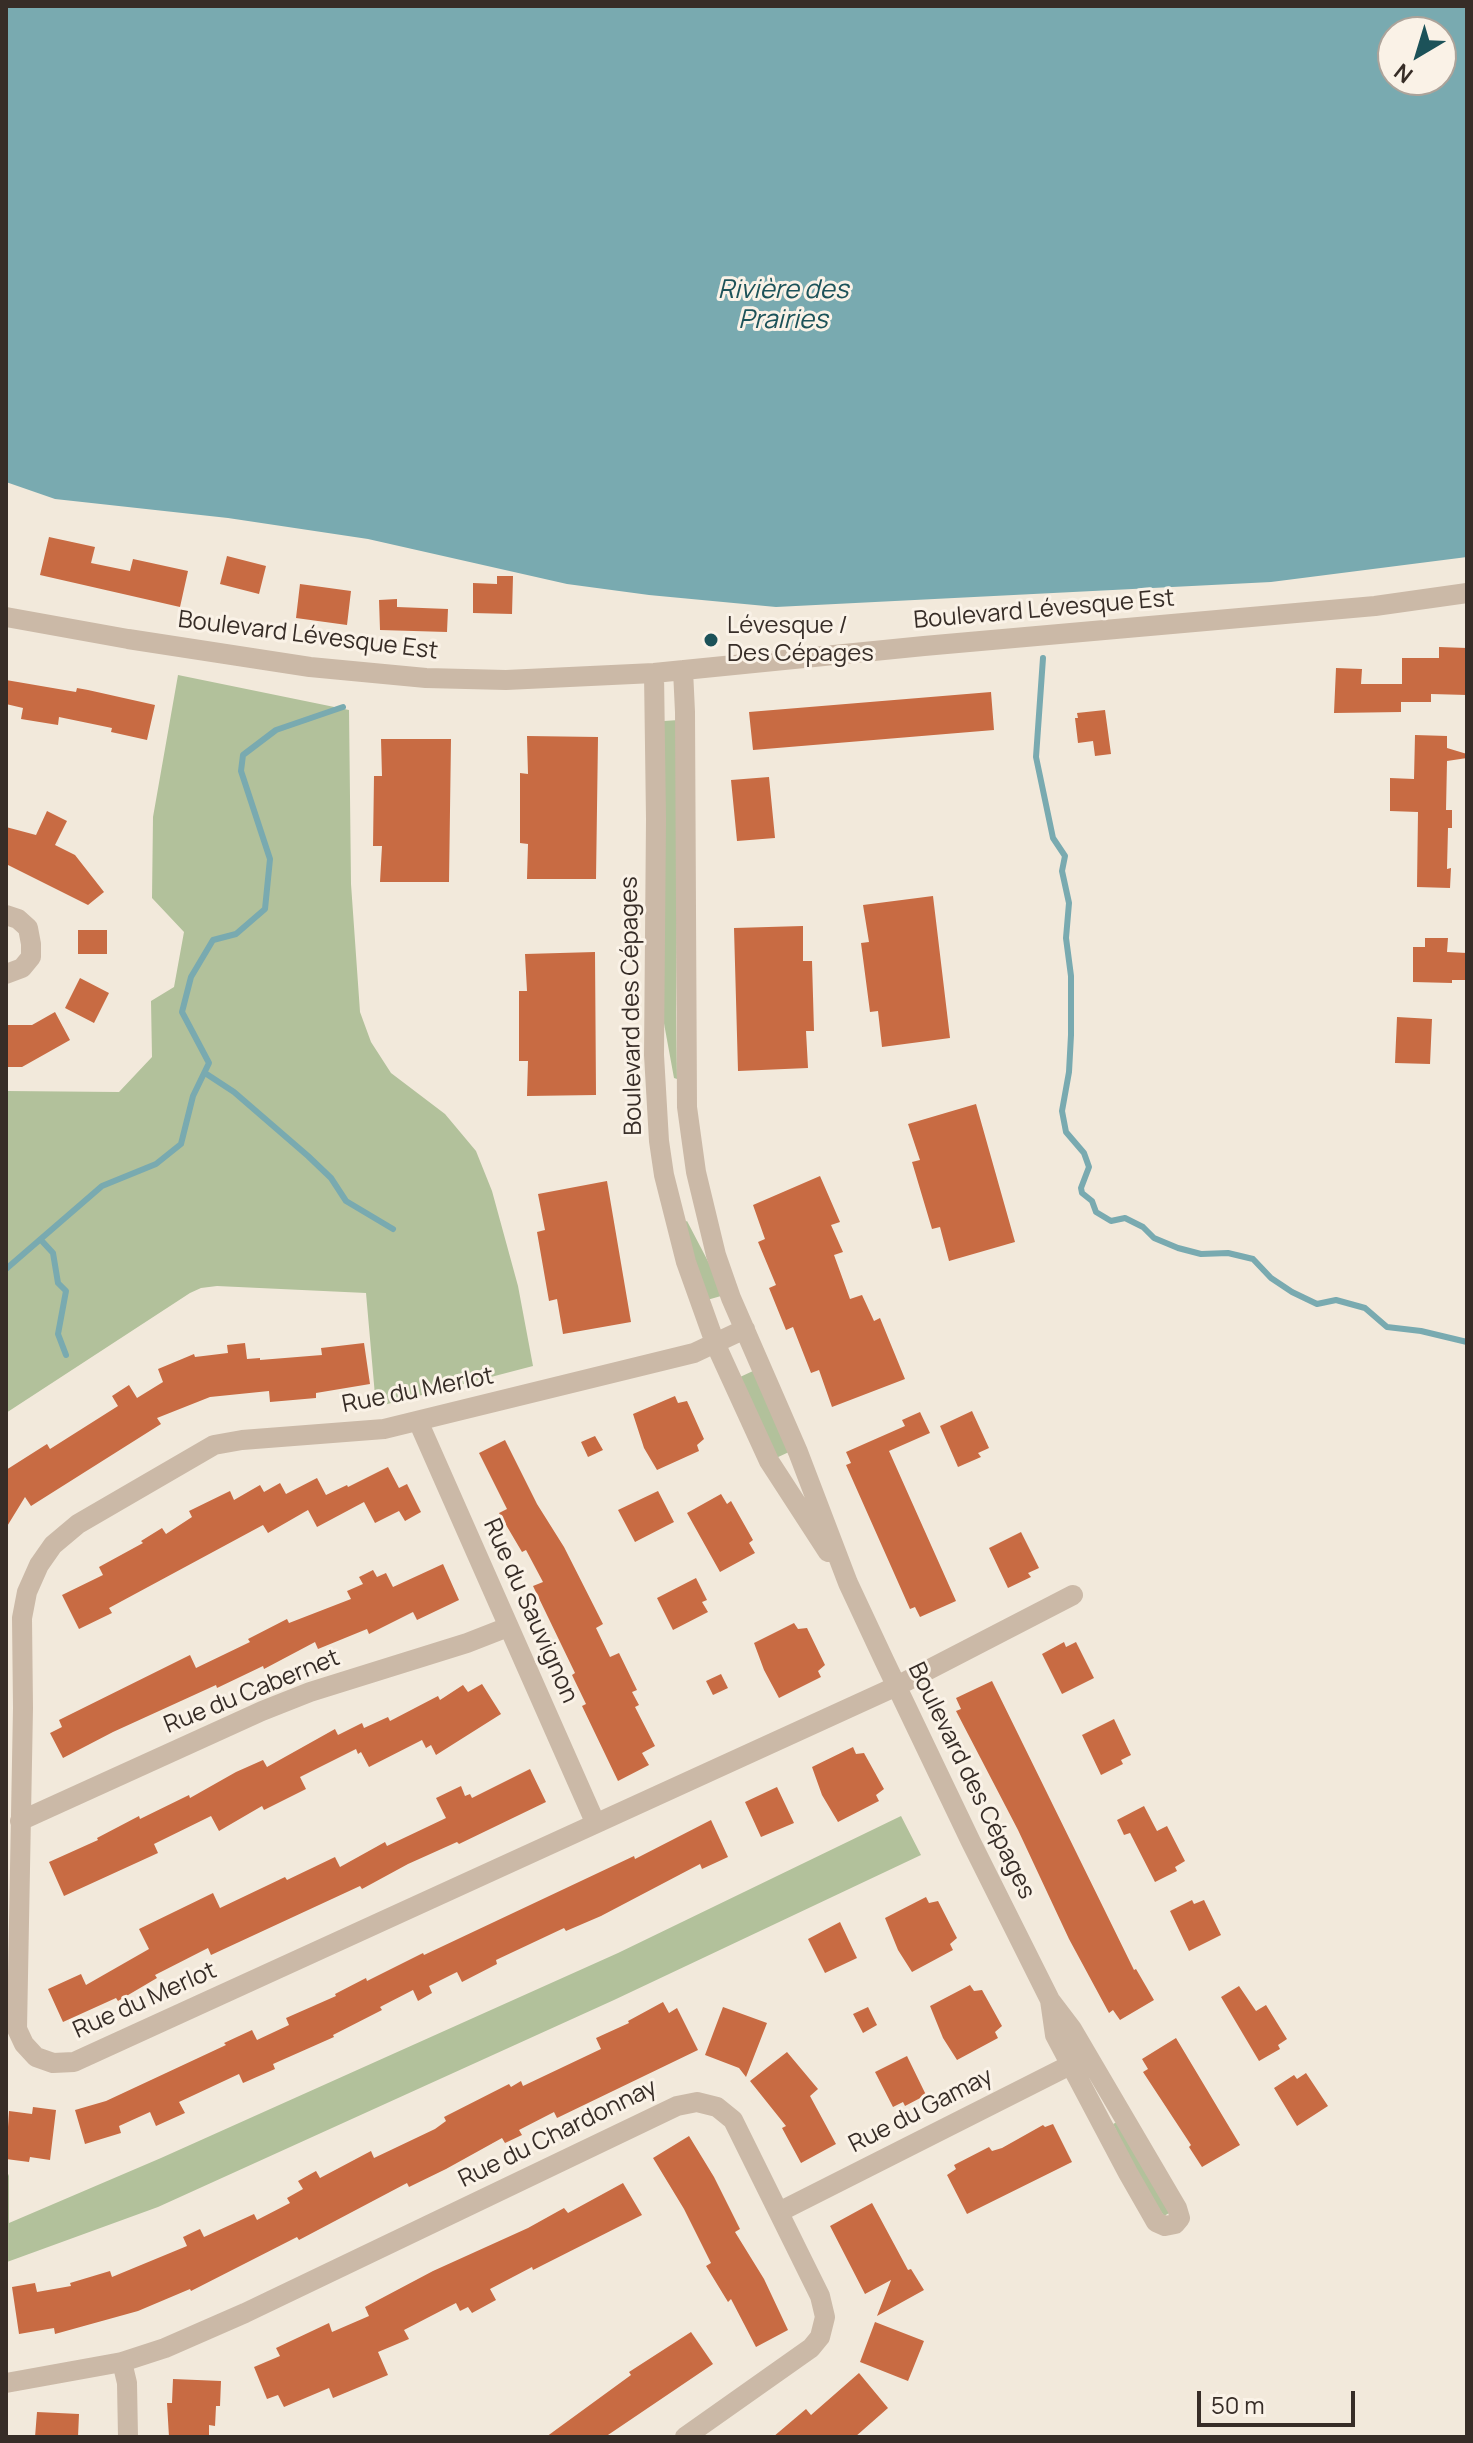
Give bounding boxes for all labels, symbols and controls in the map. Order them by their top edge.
north arrow [1377,16,1457,96]
text: N [1388,57,1419,90]
water label: Rivière des Prairies [718,275,848,336]
street label: Boulevard Lévesque Est [912,584,1176,636]
street label: Boulevard Lévesque Est [176,606,440,666]
place label: Lévesque / Des Cépages [727,612,874,668]
marker: Lévesque / Des Cépages [702,631,720,649]
street label: Boulevard des Cépages [615,876,649,1136]
street label: Rue du Merlot [340,1362,496,1420]
street label: Rue du Sauvignon [476,1514,584,1708]
street label: Rue du Cabernet [160,1644,344,1740]
street label: Boulevard des Cépages [901,1658,1041,1904]
street label: Rue du Merlot [69,1957,221,2045]
street label: Rue du Gamay [844,2062,998,2160]
street label: Rue du Chardonnay [454,2074,662,2194]
scale bar [1201,2375,1359,2425]
text: 50 m [1211,2388,1265,2421]

